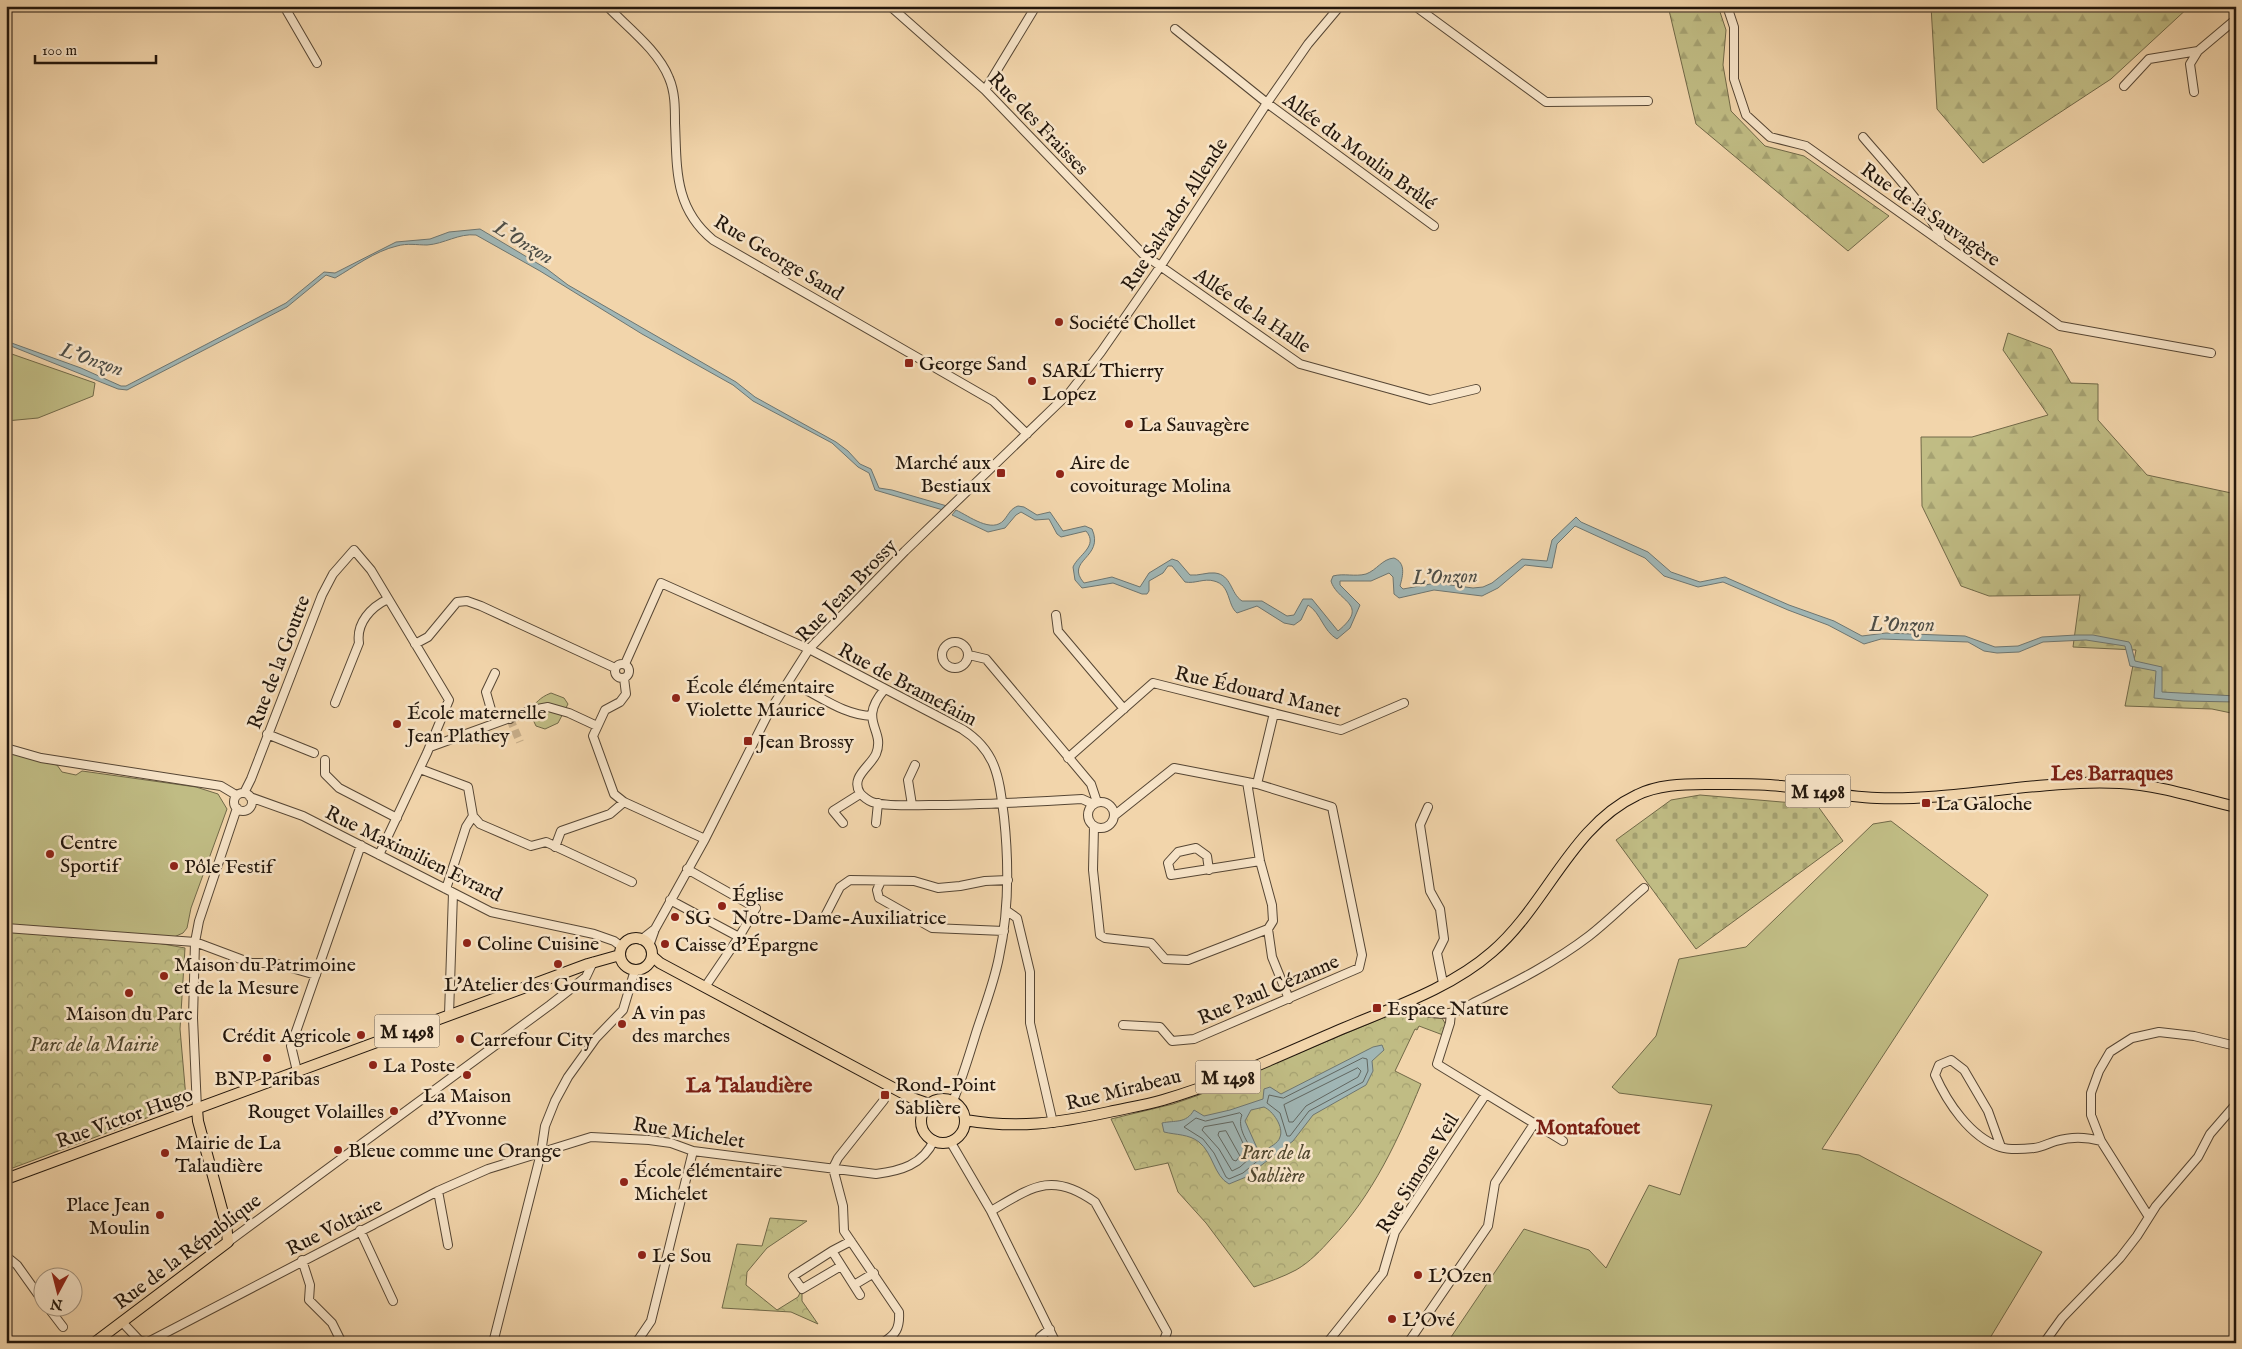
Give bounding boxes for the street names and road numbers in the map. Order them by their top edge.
street label: Rue des Fraisses [982,67,1094,181]
street label: Allée du Moulin Brûlé [1277,88,1441,216]
street label: Rue Salvador Allende [1116,133,1234,296]
street label: Rue de la Sauvagère [1855,158,2005,273]
street label: Rue George Sand [709,210,848,307]
street label: Allée de la Halle [1188,262,1315,360]
street label: Rue Jean Brossy [791,534,903,648]
street label: Rue de la Goutte [242,592,316,733]
street label: Rue de Bramefaim [834,638,981,732]
street label: Rue Édouard Manet [1172,661,1343,724]
road number: M 1498 [1786,774,1850,808]
street label: Rue Maximilien Evrard [321,801,506,908]
street label: Rue Paul Cézanne [1194,949,1343,1031]
road number: M 1498 [374,1014,440,1048]
road number: M 1498 [1196,1060,1260,1094]
street label: Rue Mirabeau [1063,1064,1184,1117]
street label: Rue Victor Hugo [53,1082,197,1155]
street label: Rue Simone Veil [1371,1109,1465,1239]
street label: Rue Michelet [631,1112,747,1155]
street label: Rue de la République [109,1189,266,1316]
street label: Rue Voltaire [282,1192,387,1262]

